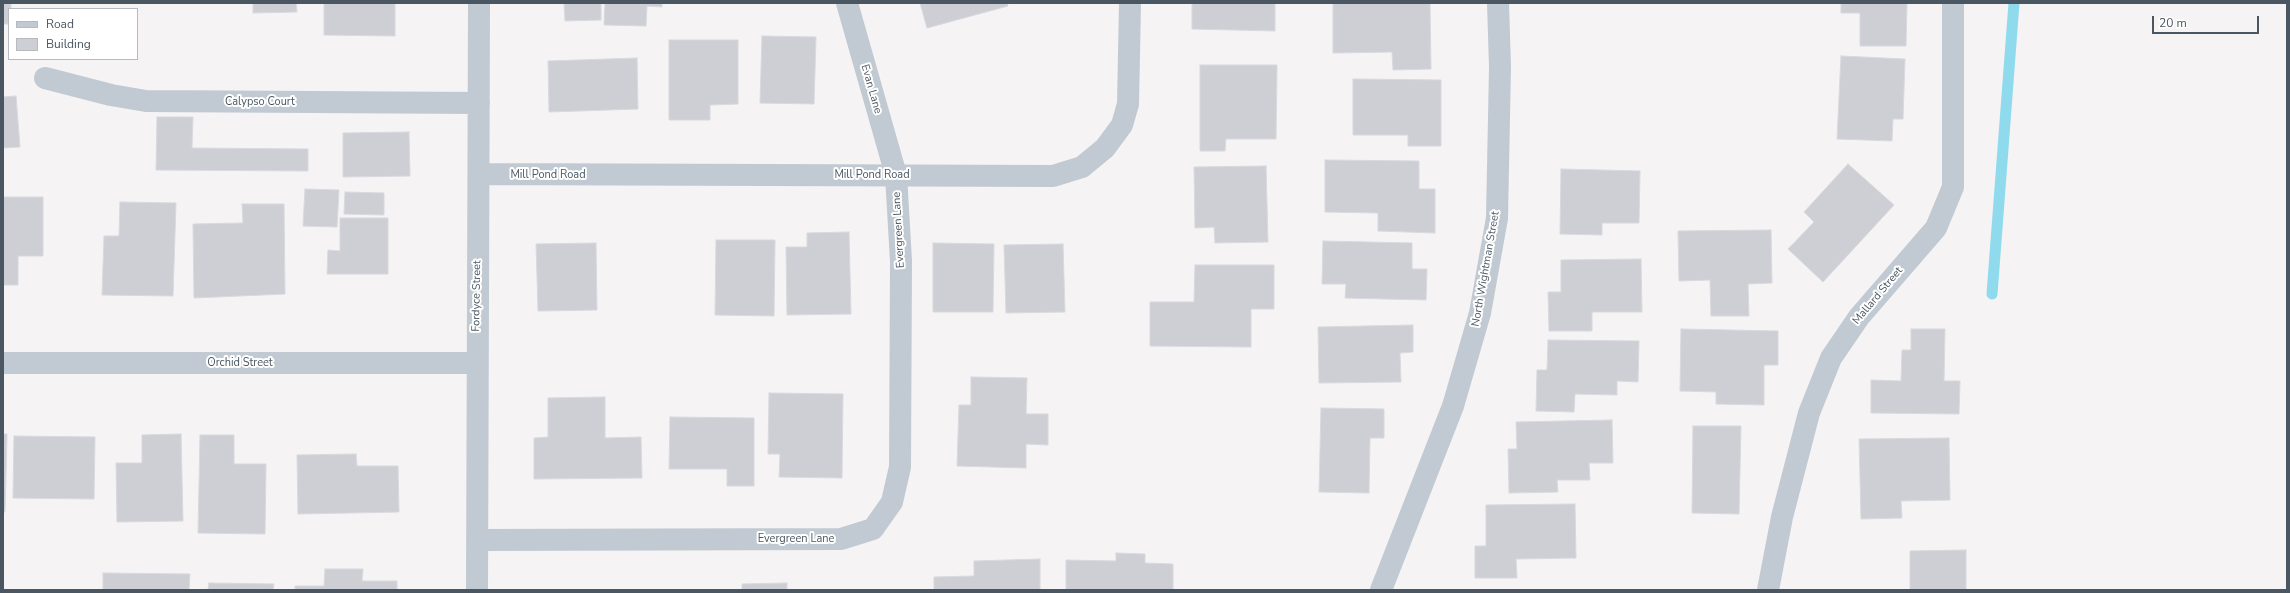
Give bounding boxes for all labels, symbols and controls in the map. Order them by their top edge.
legend [8,8,138,60]
scale bar [2154,8,2261,34]
text: 20 m [2159,15,2187,31]
text: Road [46,16,74,32]
text: Building [46,36,91,52]
street label: Evan Lane [858,63,884,115]
street label: Calypso Court [225,95,295,109]
street label: Mill Pond Road [510,168,586,182]
street label: Mill Pond Road [834,168,910,182]
street label: Evergreen Lane [890,191,908,269]
street label: North Wightman Street [1469,210,1503,328]
street label: Fordyce Street [470,260,484,332]
street label: Mallard Street [1850,265,1906,327]
street label: Orchid Street [207,356,273,370]
street label: Evergreen Lane [758,532,834,546]

